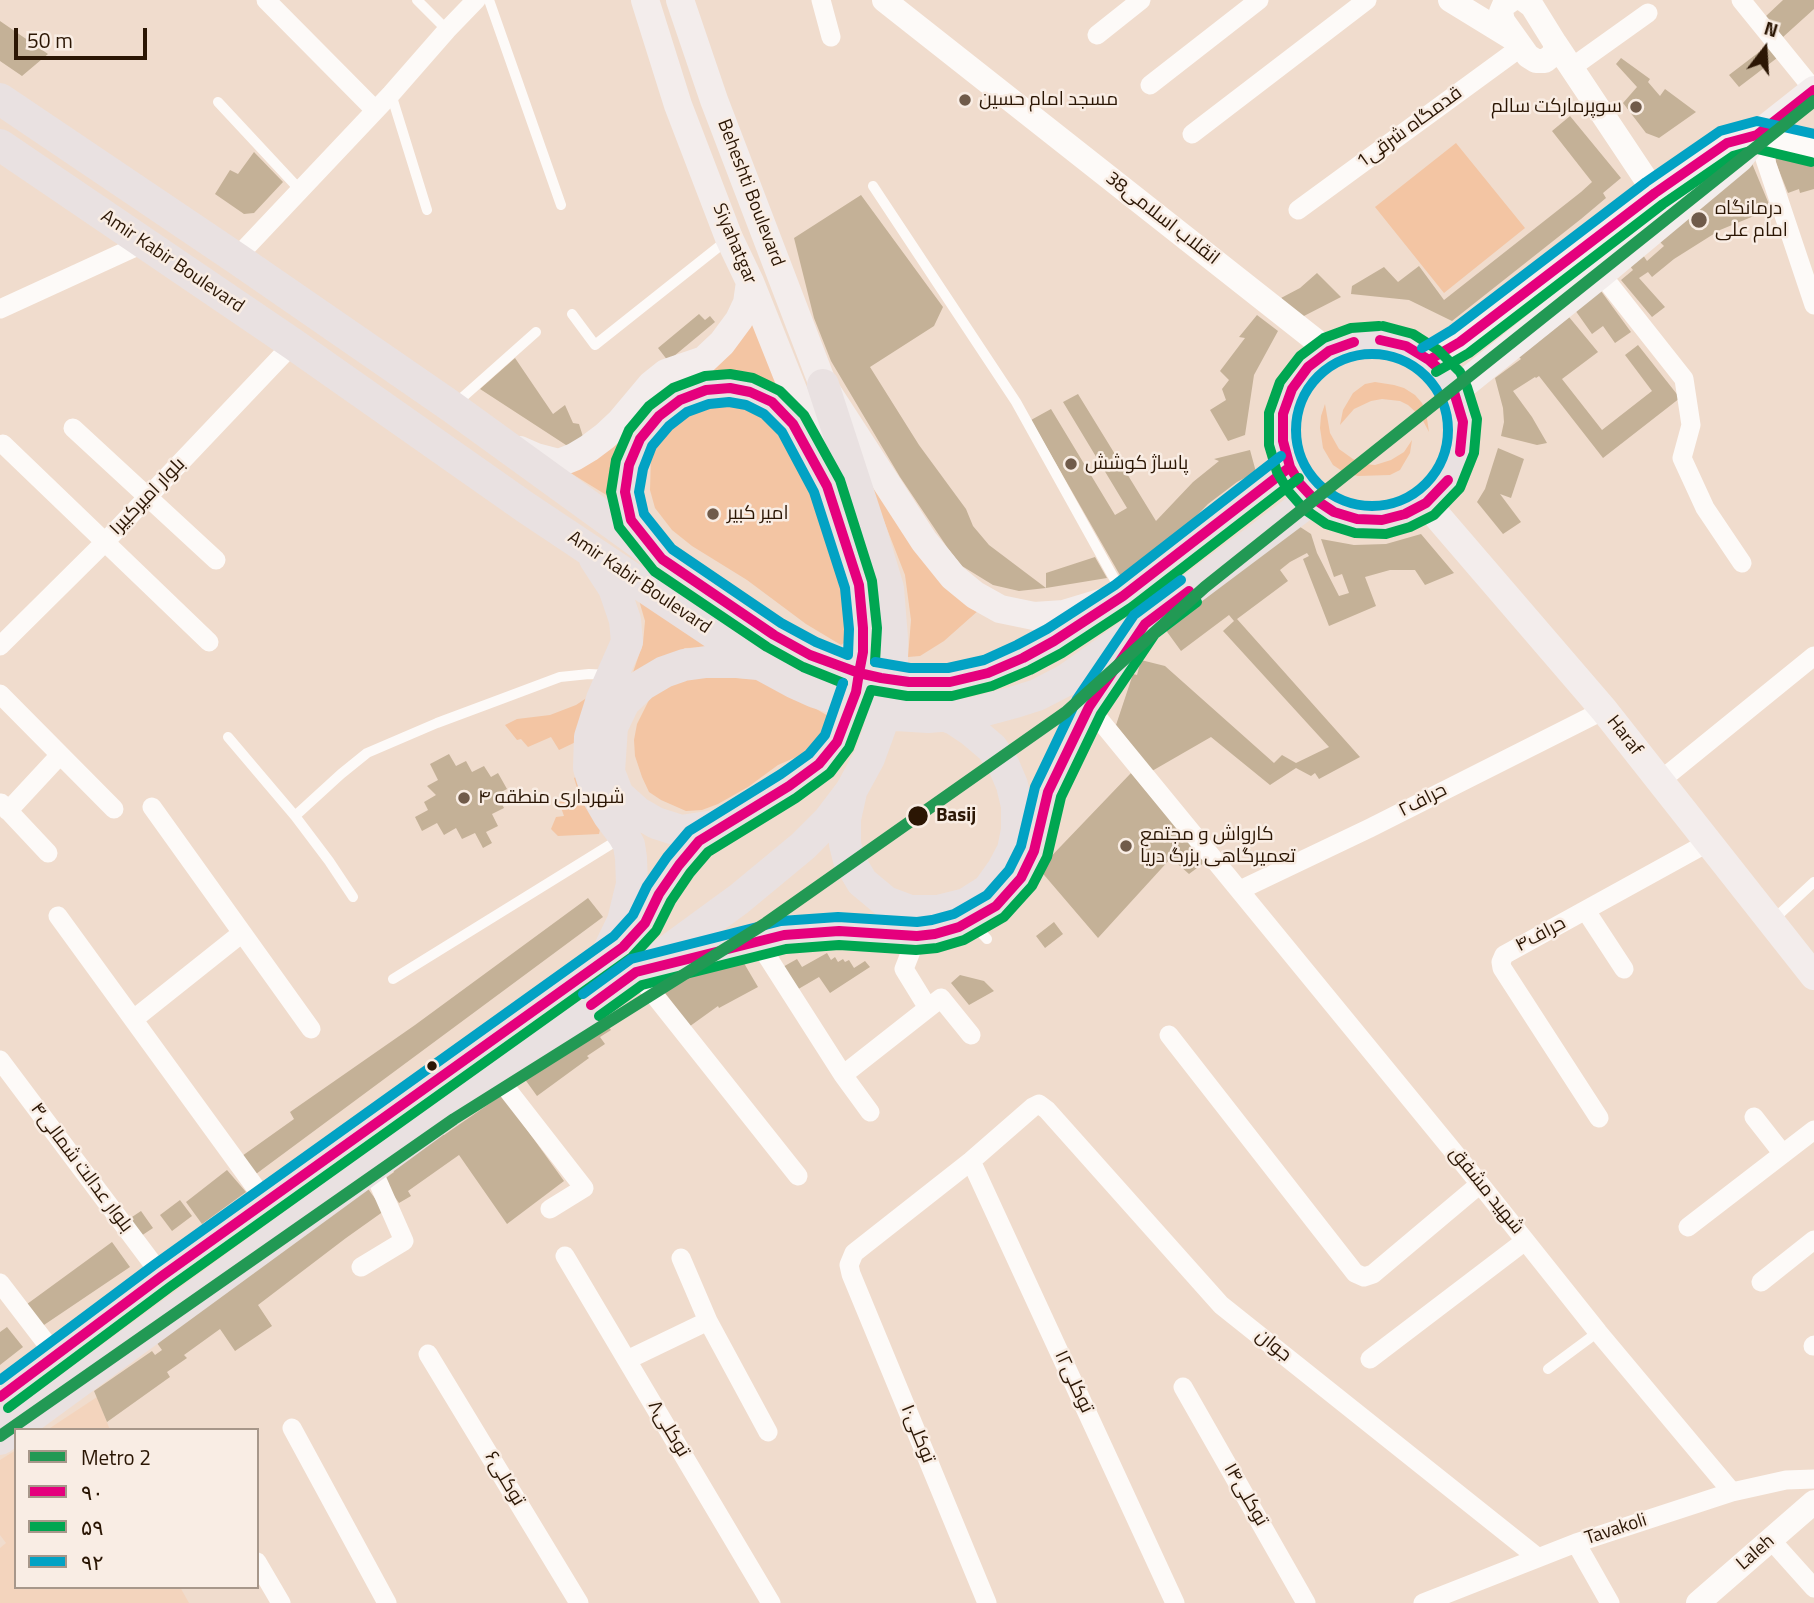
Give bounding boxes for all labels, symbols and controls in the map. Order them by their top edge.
text: N [1761,13,1782,44]
scale bar [18,14,150,58]
north arrow [1730,14,1800,84]
text: 50 m [27,24,73,56]
street label: 1قدمگاه شرقی [1353,82,1467,174]
place label: مسجد امام حسین [979,89,1118,111]
marker: مسجد امام حسین [957,92,973,108]
place label: سوپرمارکت سالم [1491,96,1622,118]
marker: سوپرمارکت سالم [1628,99,1644,115]
street label: Beheshti Boulevard [711,116,789,270]
street label: 38انقلاب اسلامی [1101,168,1223,270]
place label: درمانگاه امام علی [1715,198,1788,242]
street label: Siyahatgar [707,200,761,288]
street label: Amir Kabir Boulevard [96,206,248,318]
marker: درمانگاه امام علی [1689,210,1709,230]
street label: بلوار امیرکبیر۱ [105,453,191,541]
place label: پاساژ کوشش [1085,453,1188,475]
marker: پاساژ کوشش [1063,456,1079,472]
place label: امیر کبیر [727,503,789,525]
marker: امیر کبیر [705,506,721,522]
street label: Amir Kabir Boulevard [563,527,715,639]
street label: Haraf [1601,711,1647,761]
street label: حراف۲ [1395,779,1451,823]
place label: شهرداری منطقه ۴ [478,787,624,809]
marker: شهرداری منطقه ۴ [456,790,472,806]
marker: Basij [906,804,930,828]
place label: Basij [936,805,976,827]
place label: کارواش و مجتمع تعمیرگاهی بزرگ دریا [1140,824,1295,868]
marker: کارواش و مجتمع تعمیرگاهی بزرگ دریا [1118,838,1134,854]
street label: حراف۴ [1512,912,1570,958]
unlabelled marker [425,1059,439,1073]
street label: بلوار عدالت شمالی۴ [25,1099,137,1237]
street label: شهید مشفق [1444,1143,1528,1239]
street label: جوان [1251,1325,1295,1367]
street label: توکلی۱۲ [1049,1347,1097,1417]
street label: توکلی۸ [642,1396,694,1462]
street label: ۱۰توکلی [895,1401,939,1467]
legend [14,1428,259,1589]
text: Metro 2 [81,1441,151,1473]
street label: توکلی۶ [479,1448,529,1510]
street label: توکلی۱۴ [1218,1459,1272,1531]
text: ۹۰ [81,1476,104,1508]
street label: Tavakoli [1582,1509,1650,1551]
text: ۵۹ [81,1511,104,1543]
street label: Laleh [1732,1530,1780,1576]
text: ۹۲ [81,1546,104,1578]

